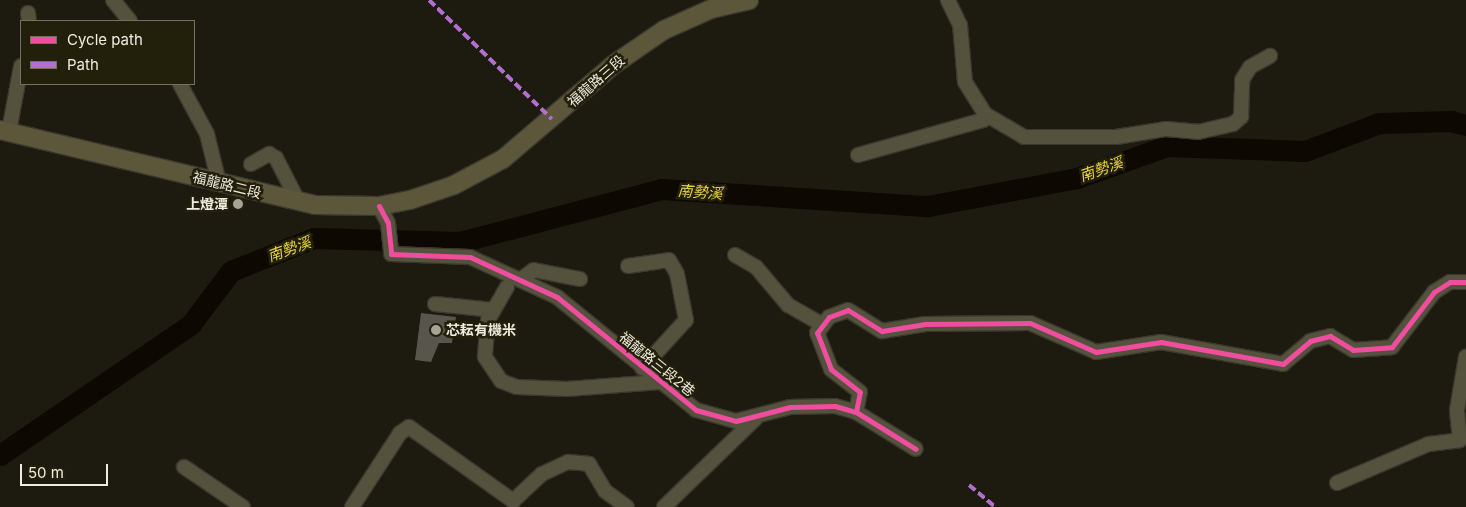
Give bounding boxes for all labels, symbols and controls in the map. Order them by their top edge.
legend [20,20,195,85]
text: Cycle path [67,30,143,49]
street label: 福龍路三段 [564,52,628,110]
text: Path [67,55,99,74]
water label: 南勢溪 [1077,153,1125,185]
street label: 福龍路二段 [191,168,263,202]
water label: 南勢溪 [677,181,723,203]
place label: 上燈潭 [186,196,228,212]
marker: 上燈潭 [232,198,244,210]
water label: 南勢溪 [265,233,313,265]
place label: 芯耘有機米 [446,322,516,338]
marker: 芯耘有機米 [430,324,442,336]
street label: 福龍路三段2巷 [616,328,698,400]
scale bar [22,454,110,486]
text: 50 m [28,463,64,482]

